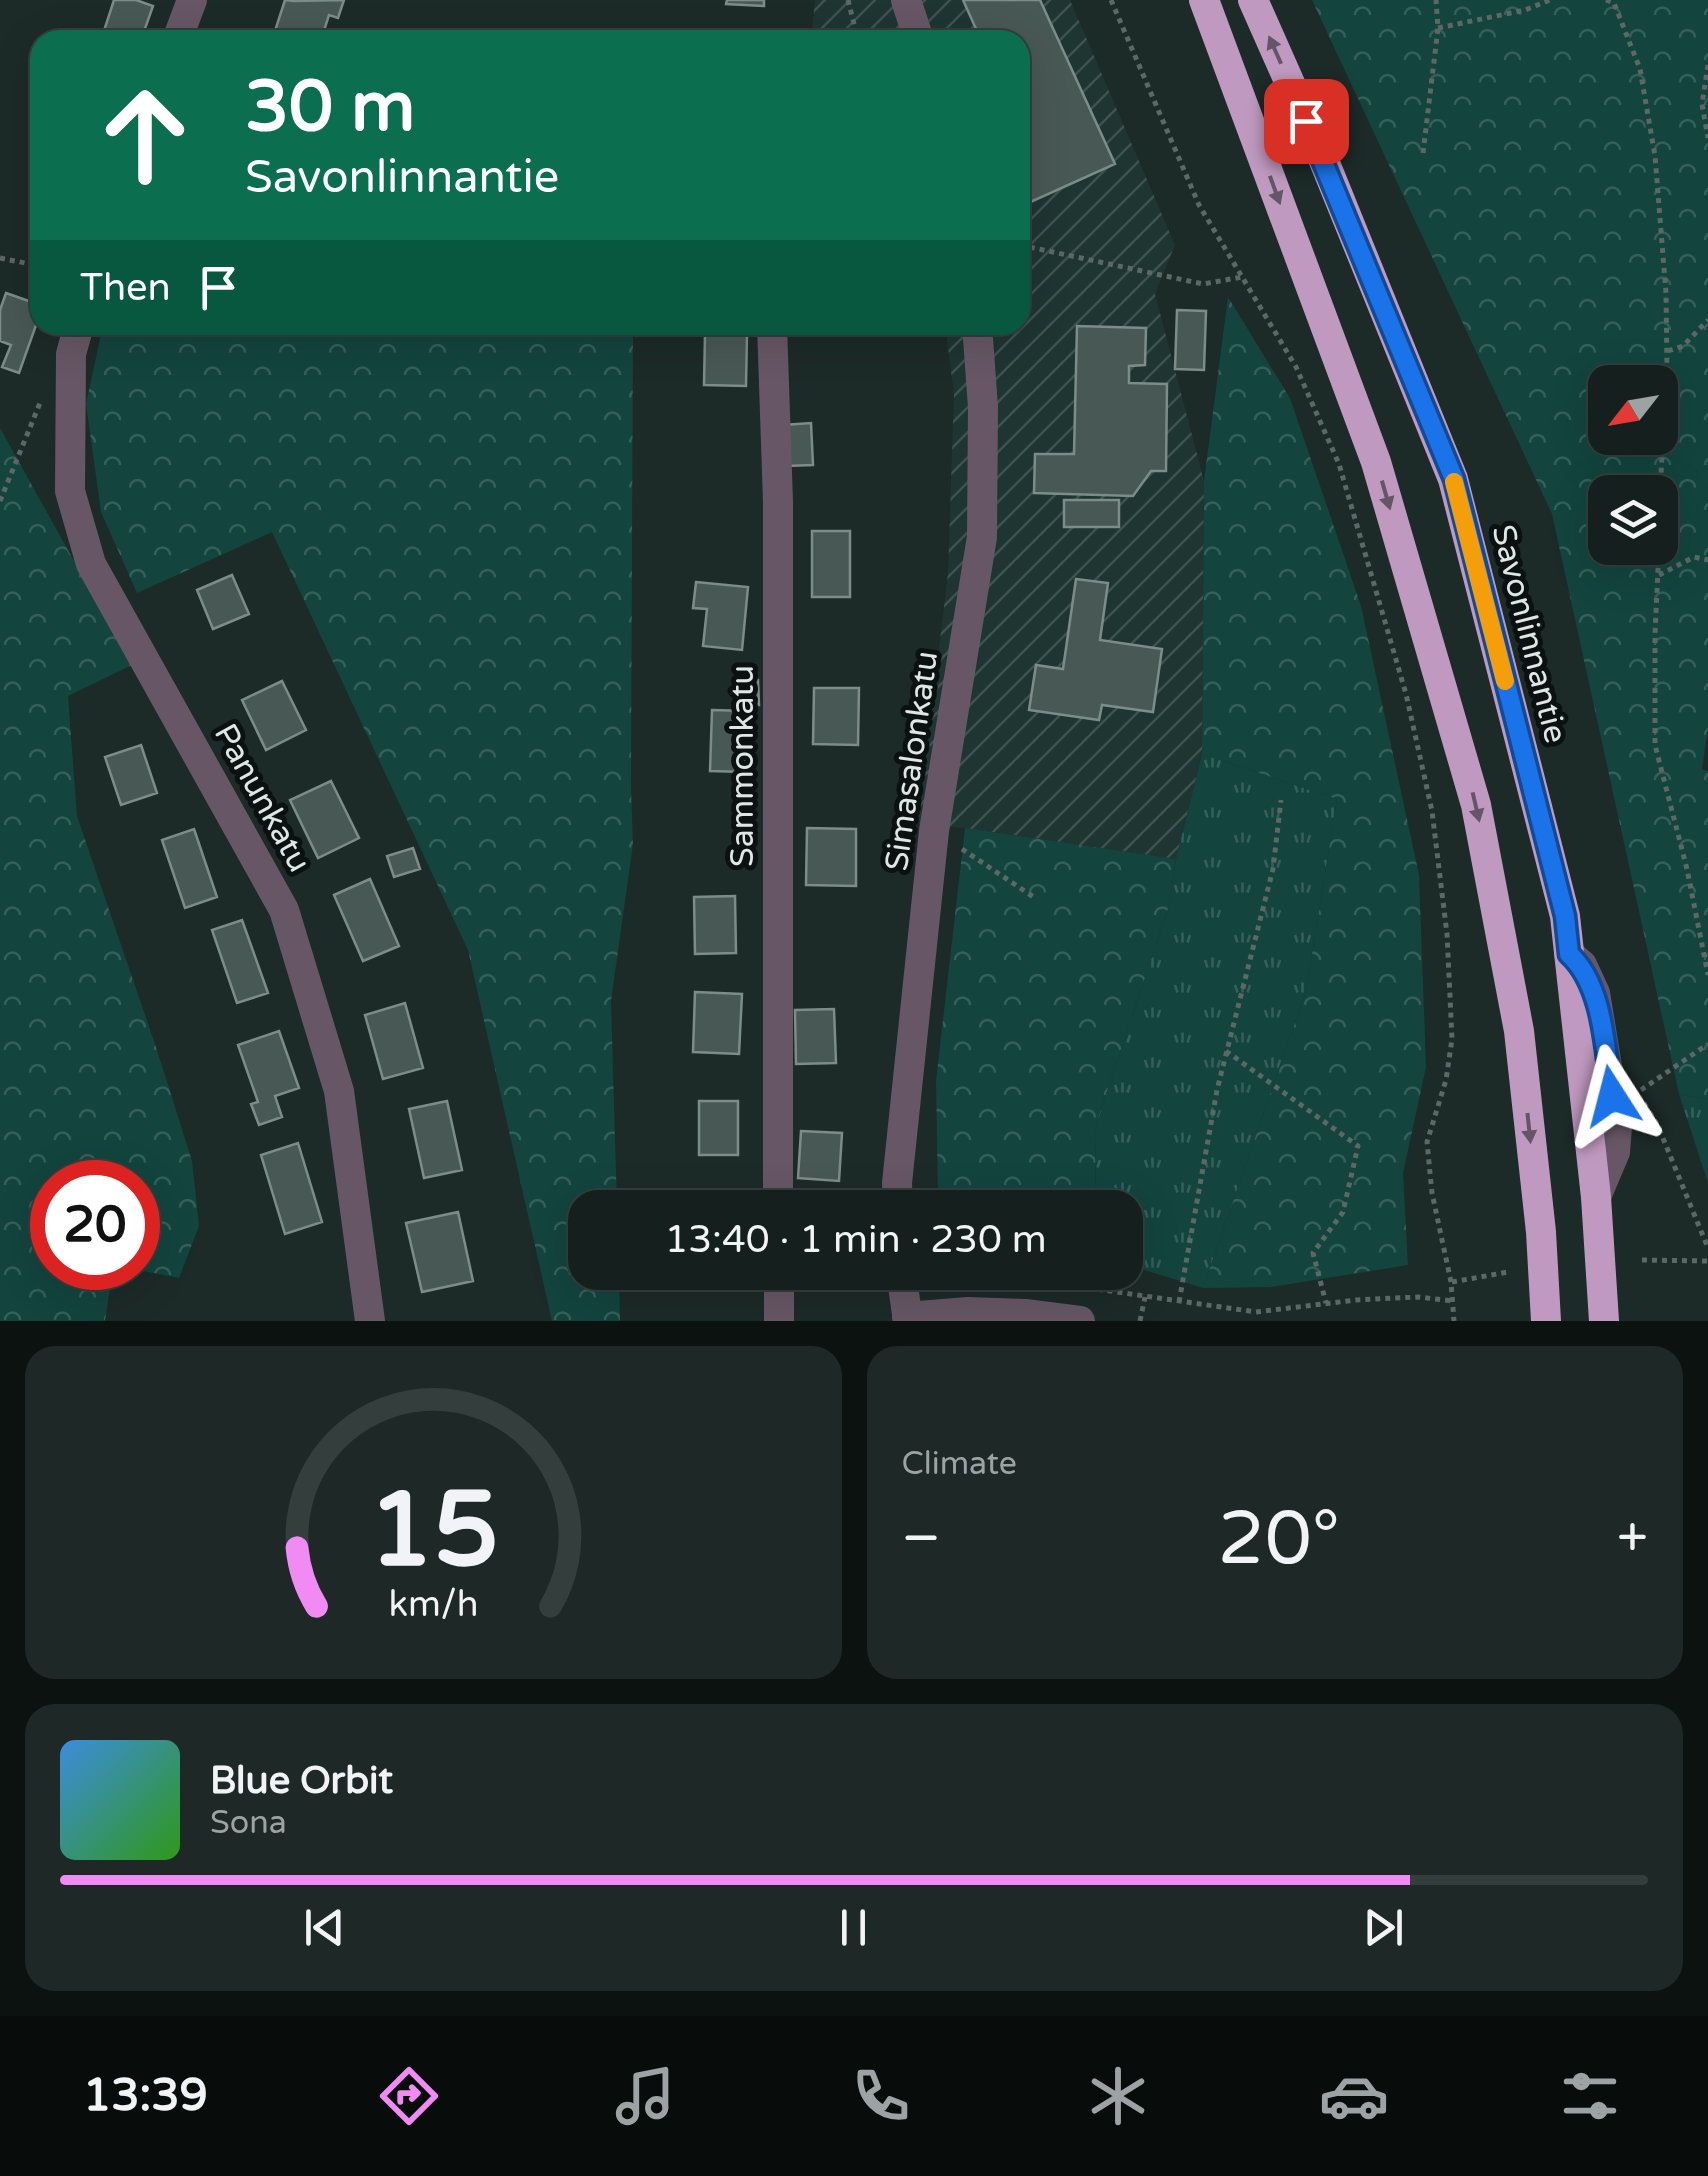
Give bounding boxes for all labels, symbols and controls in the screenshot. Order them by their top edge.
one-way arrow [1267,35,1283,65]
text: 30 m [245,66,415,150]
icon: ahead [80,70,210,200]
pin [1264,79,1349,164]
icon: arrive [1279,94,1334,149]
text: Savonlinnantie [245,151,559,205]
one-way arrow [1268,175,1283,205]
icon: arrive [191,260,246,315]
text: Then [80,265,171,311]
north arrow [1588,365,1678,455]
map controls [1588,365,1678,565]
button: layers [1588,475,1678,565]
one-way arrow [1379,480,1394,511]
street label: Savonlinnantie [1484,521,1574,747]
street label: Simasalonkatu [878,649,946,873]
street label: Sammonkatu [724,665,762,867]
street label: Panunkatu [206,717,318,879]
one-way arrow [1469,792,1484,823]
position arrow [1560,1044,1664,1148]
one-way arrow [1521,1112,1537,1144]
speed limit sign: 20 [30,1160,160,1290]
text: 13:40 · 1 min · 230 m [664,1217,1047,1263]
text: Climate [902,1445,1017,1483]
text: 15 [368,1469,499,1594]
text: 20° [1218,1494,1340,1584]
text: − [902,1506,941,1572]
text: + [1617,1506,1648,1572]
text: km/h [388,1583,478,1626]
text: Blue Orbit [210,1758,393,1804]
text: Sona [210,1804,287,1842]
icon: previous [297,1900,352,1955]
icon: pause [826,1900,881,1955]
icon: next [1356,1900,1411,1955]
icon: directions [374,2061,444,2131]
icon: music [610,2061,680,2131]
icon: phone [846,2061,916,2131]
icon: climate [1083,2061,1153,2131]
icon: car [1319,2061,1389,2131]
icon: filters [1555,2061,1625,2131]
text: 13:39 [83,2069,208,2123]

